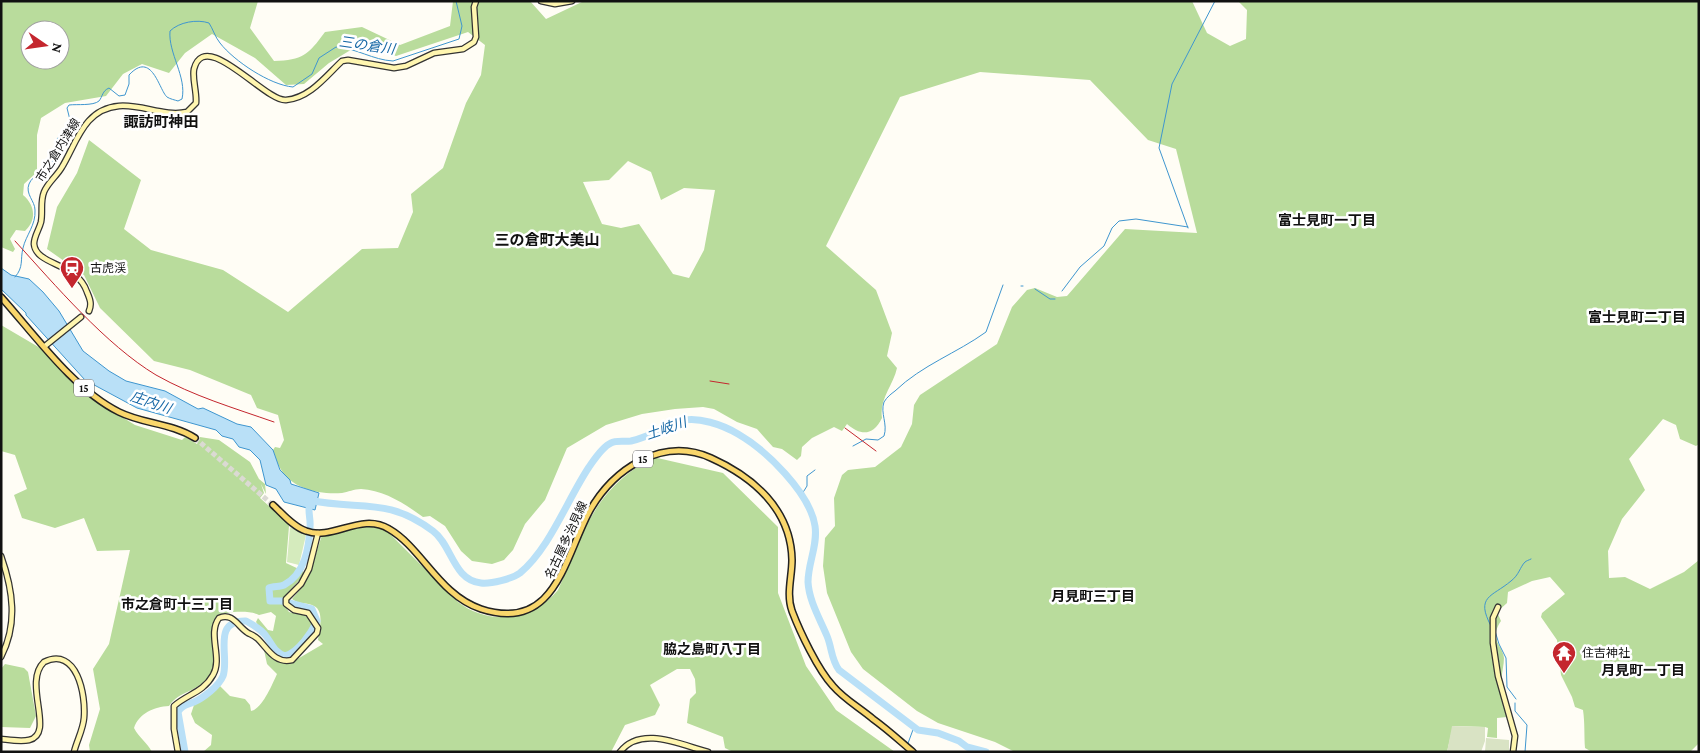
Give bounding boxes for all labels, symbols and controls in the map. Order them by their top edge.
north arrow [20,20,70,70]
water label: 三の倉川 [338,33,398,57]
text: N [49,41,67,55]
district label: 諏訪町神田 [123,113,199,130]
street label: 市之倉内津線 [33,116,83,184]
district label: 富士見町一丁目 [1278,212,1376,228]
district label: 三の倉町大美山 [494,232,600,248]
station icon: 古虎渓 [59,255,85,289]
place label: 古虎渓 [90,261,126,275]
district label: 富士見町二丁目 [1588,309,1686,325]
road number: 15 [74,379,94,396]
water label: 庄内川 [129,388,175,417]
water label: 土岐川 [644,413,690,442]
road number: 15 [633,450,653,468]
street label: 名古屋多治見線 [542,499,590,581]
district label: 月見町三丁目 [1051,588,1135,604]
district label: 市之倉町十三丁目 [121,596,233,612]
temple icon: 住吉神社 [1551,640,1577,674]
district label: 脇之島町八丁目 [663,641,761,657]
place label: 住吉神社 [1582,646,1630,660]
district label: 月見町一丁目 [1601,662,1685,678]

